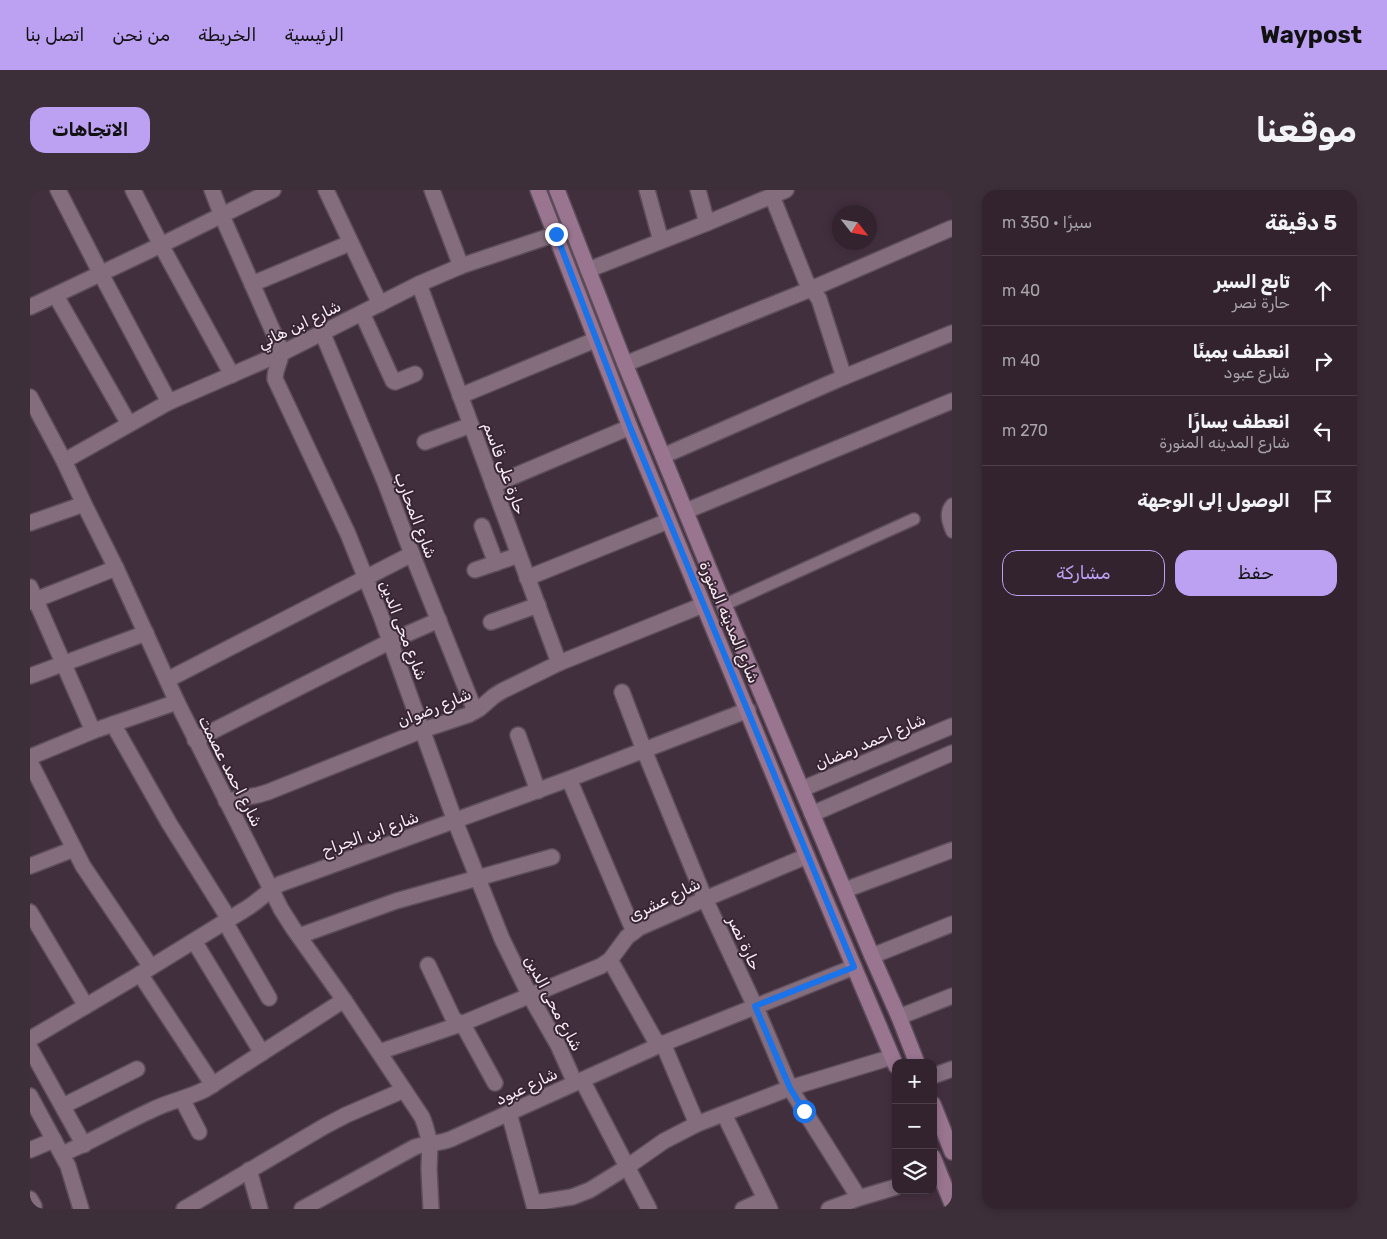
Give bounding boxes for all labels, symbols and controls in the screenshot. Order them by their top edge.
text: Waypost [1260,21,1362,49]
text: اتصل بنا [25,24,84,46]
text: من نحن [112,24,170,46]
text: الخريطة [198,24,256,46]
text: الرئيسية [284,24,344,46]
button: الاتجاهات [30,107,150,153]
text: موقعنا [1255,109,1357,151]
north arrow [832,205,877,250]
text: 5 دقيقة [1265,210,1337,235]
text: سيرًا · 350 m [1002,213,1092,232]
route end [545,223,568,246]
text: تابع السير [1214,270,1290,293]
icon: ahead [1309,277,1337,305]
text: 40 m [1002,281,1040,300]
text: حارة نصر [1232,293,1290,312]
street label: شارع ابن هاني [254,296,345,355]
text: انعطف يمينًا [1193,340,1290,363]
icon: right [1309,347,1337,375]
text: 40 m [1002,351,1040,370]
text: شارع عبود [1224,363,1290,382]
text: انعطف يسارًا [1187,410,1290,433]
icon: left [1309,417,1337,445]
street label: حارة على قاسم [478,419,530,517]
text: 270 m [1002,421,1048,440]
text: شارع المدينه المنورة [1159,433,1290,452]
street label: شارع المحارب [389,469,441,562]
icon: arrive [1309,487,1337,515]
text: الوصول إلى الوجهة [1137,489,1290,512]
button: مشاركة [1002,550,1165,596]
button: حفظ [1175,550,1337,596]
street label: شارع المدينه المنورة [693,558,764,687]
street label: شارع محى الدين [374,578,431,684]
street label: شارع رضوان [394,684,475,733]
street label: شارع احمد رمضان [812,710,929,775]
street label: شارع احمد عصمت [193,713,267,831]
street label: شارع ابن الجراح [319,807,422,862]
street label: شارع عشرى [625,874,704,927]
street label: حارة نصر [722,912,765,974]
street label: شارع محى الدين [519,952,587,1055]
map controls [892,1059,937,1194]
button: + [892,1059,937,1104]
street label: شارع عبود [492,1064,561,1111]
route start [793,1100,816,1123]
button: − [892,1104,937,1149]
button: layers [892,1149,937,1194]

